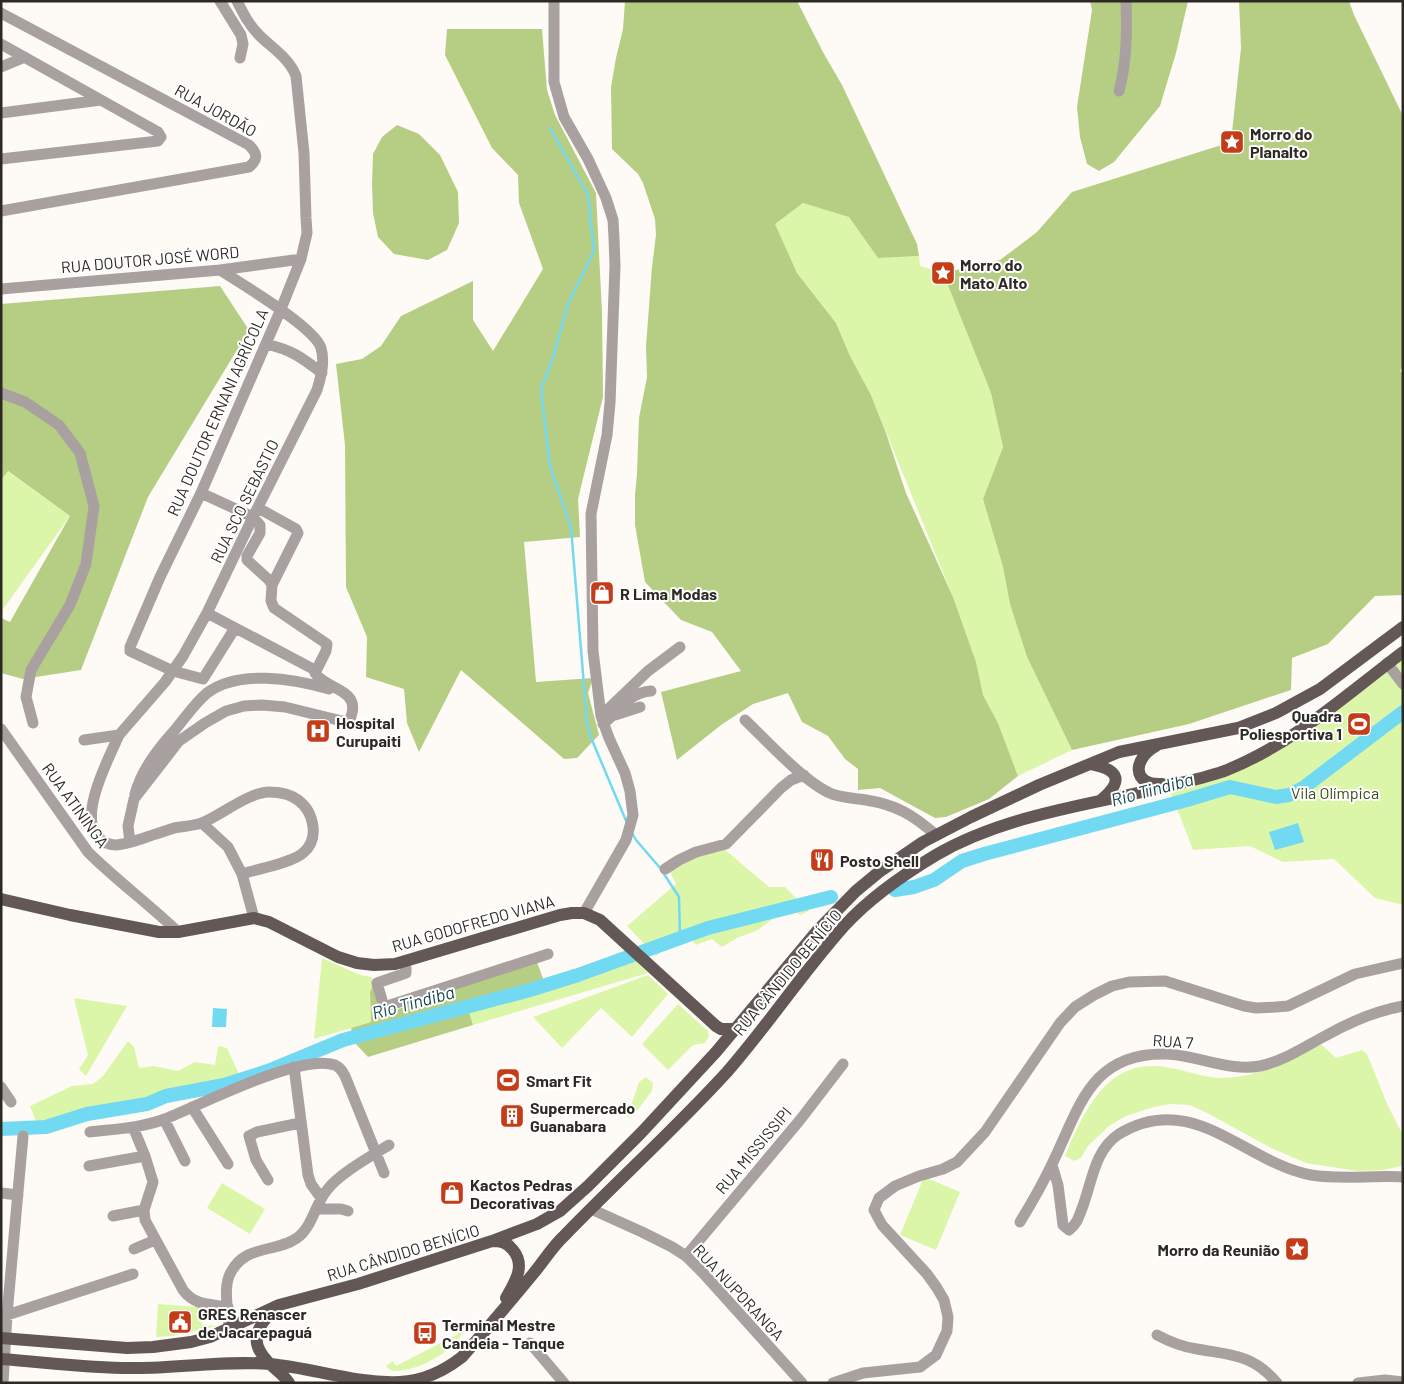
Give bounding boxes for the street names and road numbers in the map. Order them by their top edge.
street label: RUA JORDÃO [172,80,260,140]
street label: RUA DOUTOR JOSÉ WORD [60,242,240,276]
street label: RUA DOUTOR ERNANI AGRÍCOLA [163,305,272,519]
street label: RUA SCO SEBASTIO [206,436,282,566]
street label: RUA ATININGA [39,759,113,851]
street label: RUA GODOFREDO VIANA [390,891,557,955]
street label: RUA CÂNDIDO BENÍCIO [729,905,845,1039]
street label: RUA 7 [1152,1030,1194,1052]
street label: RUA MISSISSIPI [711,1103,795,1197]
street label: RUA CÂNDIDO BENÍCIO [324,1220,482,1284]
street label: RUA NUPORANGA [690,1240,788,1344]

